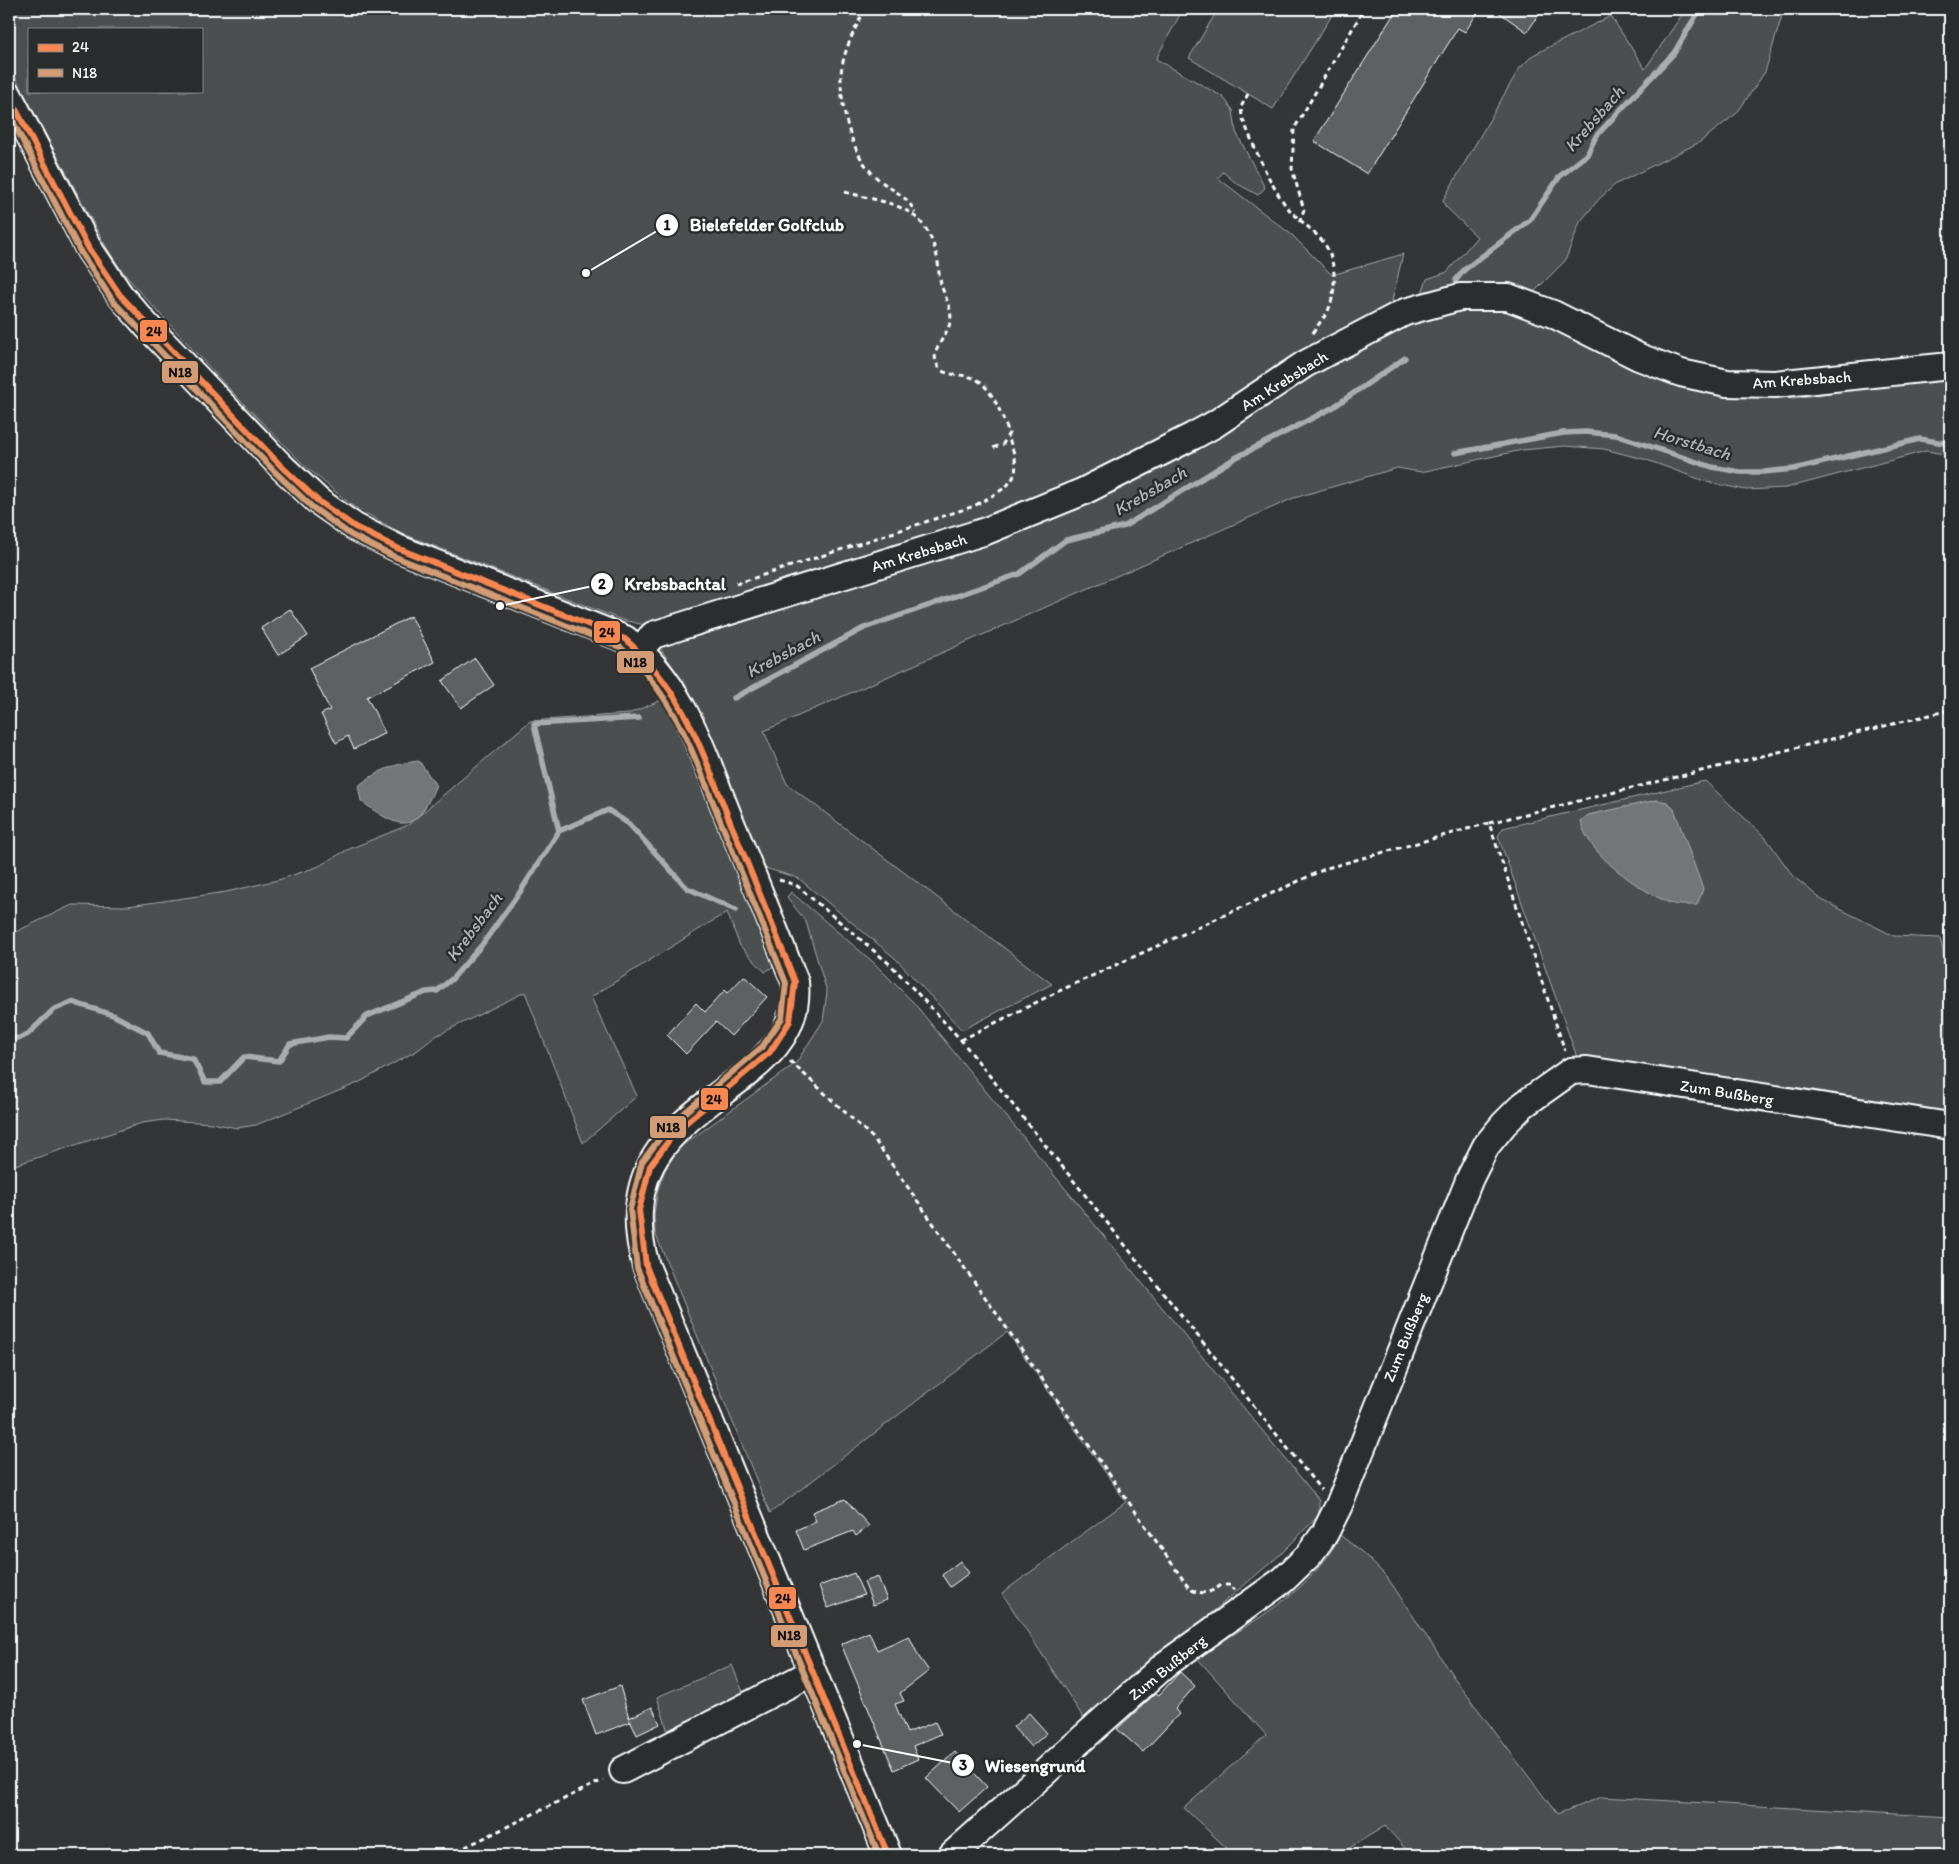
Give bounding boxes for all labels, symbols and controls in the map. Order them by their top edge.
legend [28,28,202,92]
text: 24 [72,38,89,56]
text: N18 [72,64,97,82]
water label: Krebsbach [1559,81,1629,157]
callout: Bielefelder Golfclub [655,208,854,241]
text: Bielefelder Golfclub [690,214,844,236]
text: 1 [664,216,671,234]
line badge: 24 [139,319,168,343]
text: 24 [146,323,162,340]
street label: Am Krebsbach [1237,346,1332,415]
line badge: N18 [161,360,199,384]
text: N18 [168,364,192,381]
street label: Am Krebsbach [1752,367,1852,392]
water label: Horstbach [1651,421,1734,465]
water label: Krebsbach [1110,461,1191,521]
street label: Am Krebsbach [869,529,970,576]
callout: Krebsbachtal [589,567,736,600]
text: Krebsbachtal [624,573,727,595]
text: 2 [598,575,606,593]
line badge: 24 [593,620,621,644]
text: 24 [599,624,615,641]
water label: Krebsbach [742,625,824,683]
line badge: N18 [616,650,655,674]
text: N18 [623,654,647,671]
water label: Krebsbach [441,888,507,966]
street label: Zum Bußberg [1679,1076,1776,1109]
line badge: 24 [700,1087,729,1111]
text: 24 [706,1091,722,1108]
line badge: N18 [649,1115,687,1139]
text: N18 [656,1119,680,1136]
street label: Zum Bußberg [1379,1289,1432,1384]
line badge: 24 [768,1586,797,1610]
text: 24 [775,1590,791,1607]
line badge: N18 [770,1624,808,1648]
text: N18 [777,1627,801,1644]
street label: Zum Bußberg [1125,1630,1211,1704]
callout: Wiesengrund [950,1749,1096,1782]
text: Wiesengrund [985,1755,1085,1777]
text: 3 [959,1756,967,1774]

